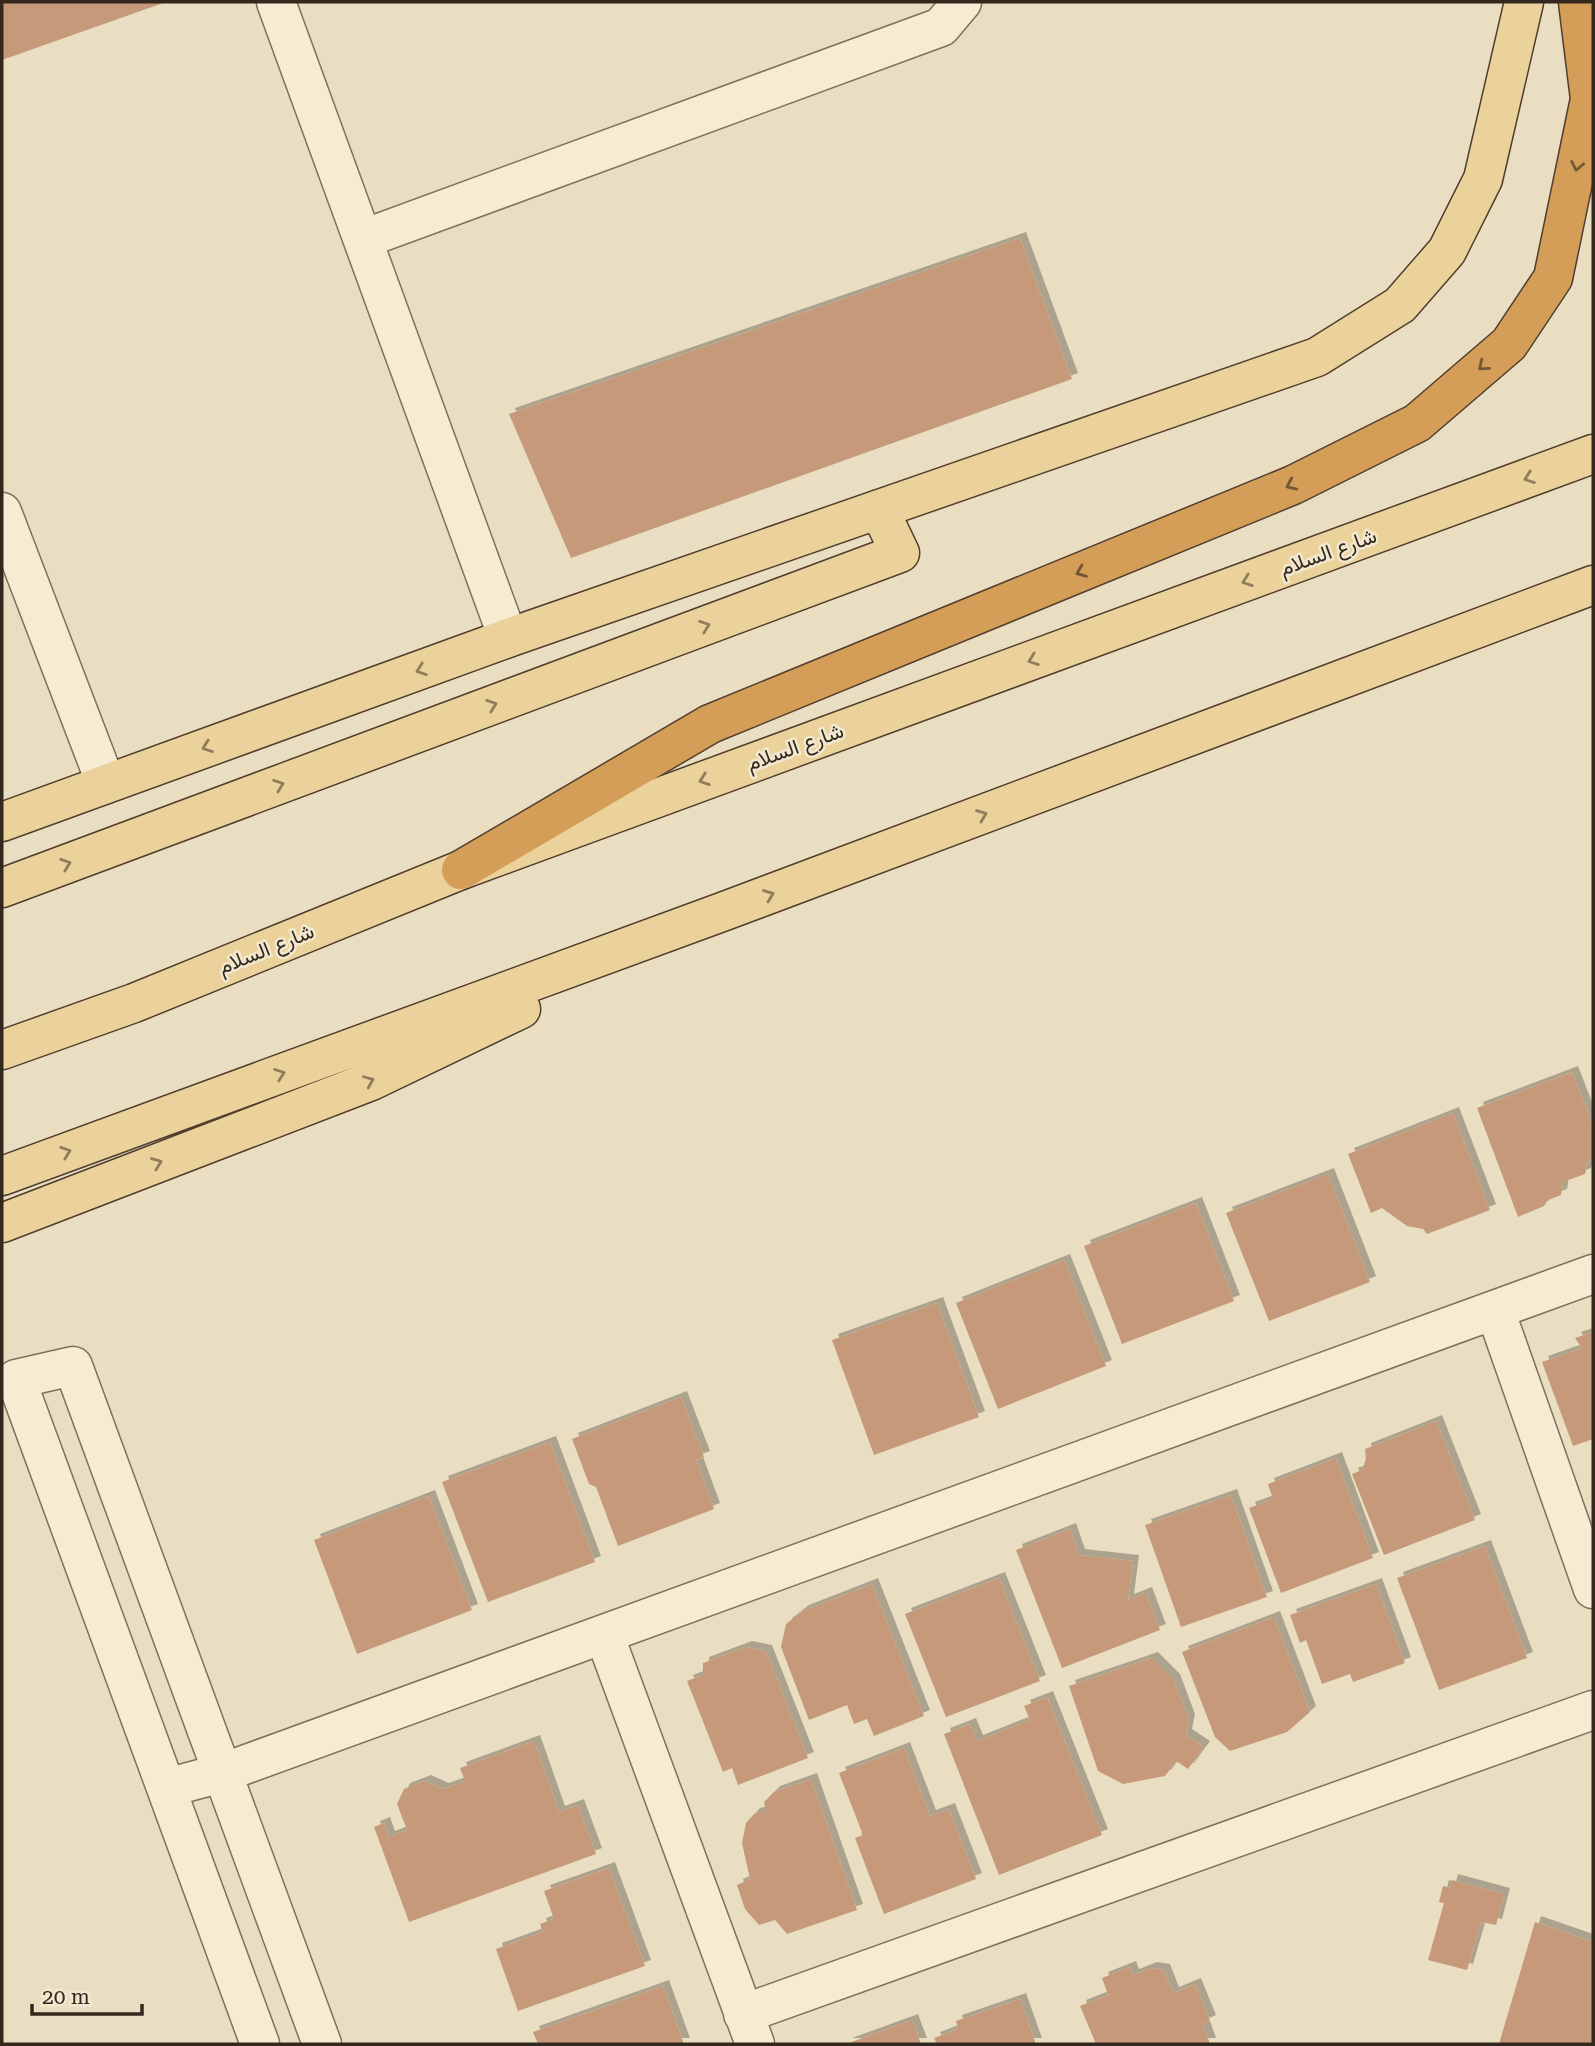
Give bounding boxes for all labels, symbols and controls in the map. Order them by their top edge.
one-way arrow [1571,160,1586,172]
one-way arrow [1479,358,1492,370]
one-way arrow [1524,469,1536,483]
one-way arrow [1286,477,1299,491]
street label: شارع السلام [1276,523,1380,582]
one-way arrow [1076,563,1088,577]
one-way arrow [1241,573,1253,587]
one-way arrow [699,620,711,634]
one-way arrow [1028,651,1040,665]
one-way arrow [415,661,427,675]
one-way arrow [486,700,498,714]
street label: شارع السلام [743,718,847,777]
one-way arrow [202,739,214,753]
one-way arrow [699,772,711,786]
one-way arrow [272,779,284,793]
one-way arrow [976,809,988,823]
one-way arrow [59,859,71,873]
one-way arrow [763,889,775,903]
street label: شارع السلام [215,919,318,981]
one-way arrow [273,1068,285,1082]
one-way arrow [362,1076,374,1090]
one-way arrow [59,1146,71,1160]
one-way arrow [150,1158,162,1172]
scale bar [32,1972,142,2016]
text: 20 m [42,1985,90,2009]

